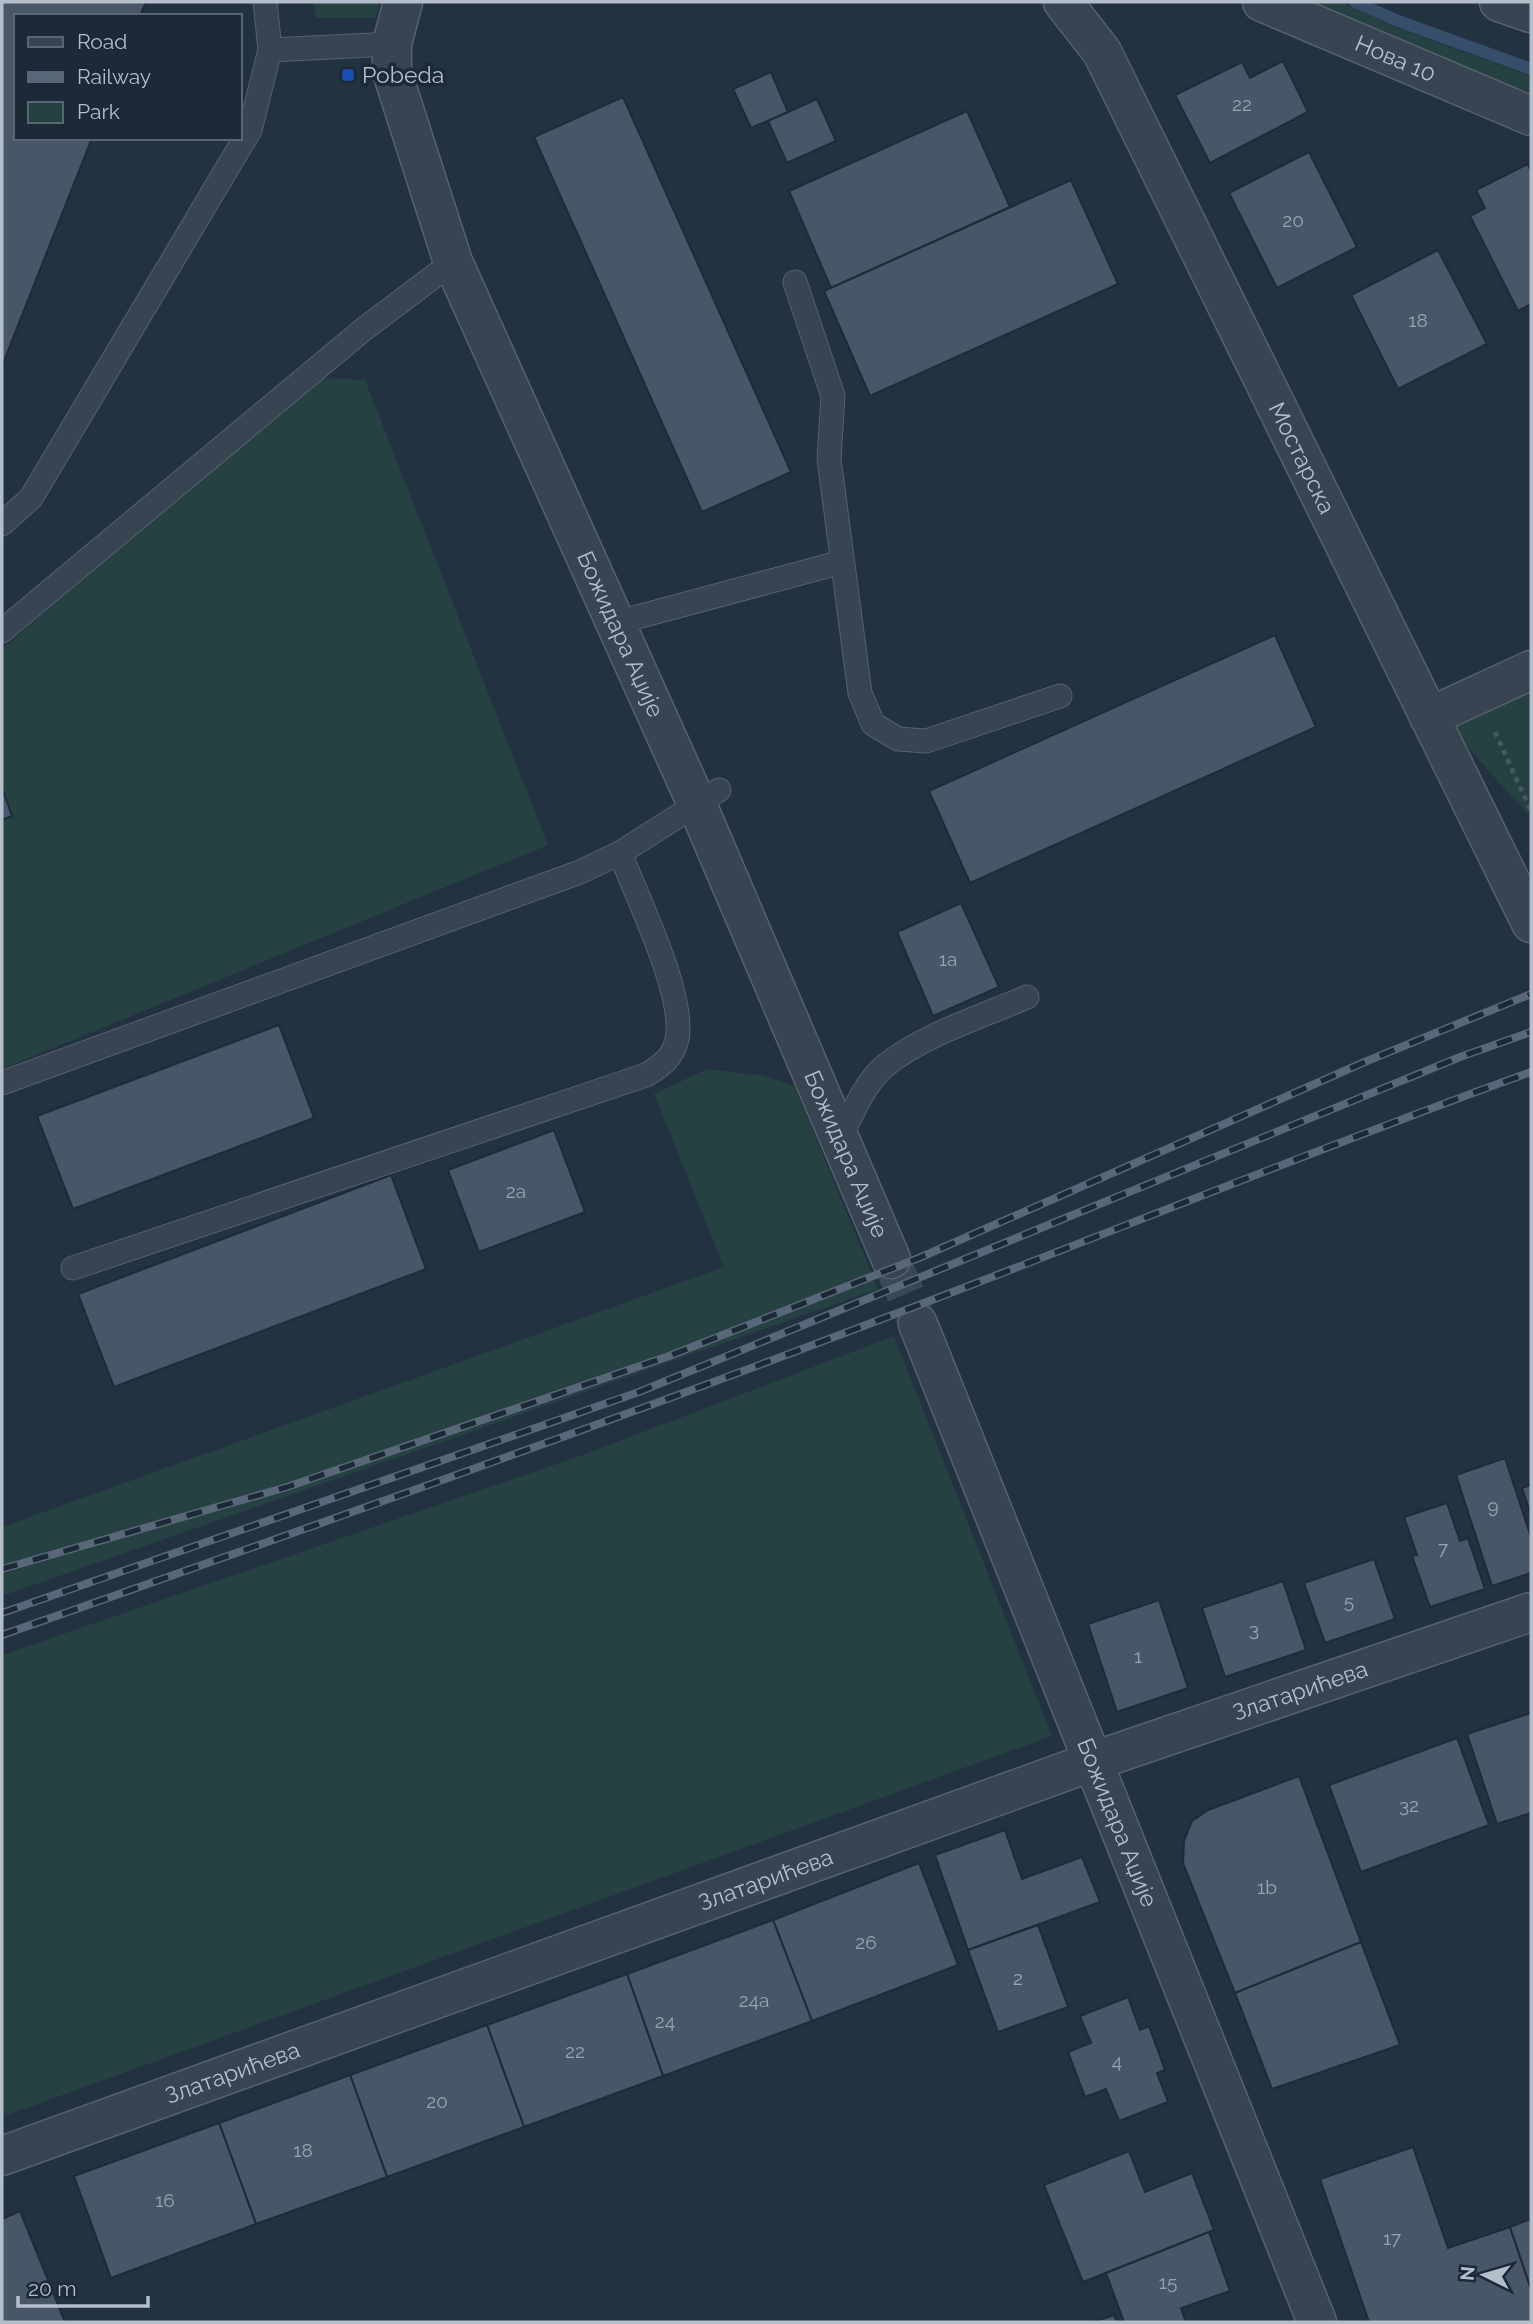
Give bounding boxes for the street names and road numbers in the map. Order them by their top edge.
street label: Нова 10 [1351,29,1440,87]
street label: Мостарска [1264,398,1341,518]
street label: Божидара Аџије [572,547,670,721]
street label: Божидара Аџије [799,1066,894,1242]
street label: Златарићева [1229,1655,1371,1726]
street label: Божидара Аџије [1072,1734,1164,1911]
street label: Златарићева [694,1843,836,1916]
street label: Златарићева [161,2035,303,2109]

